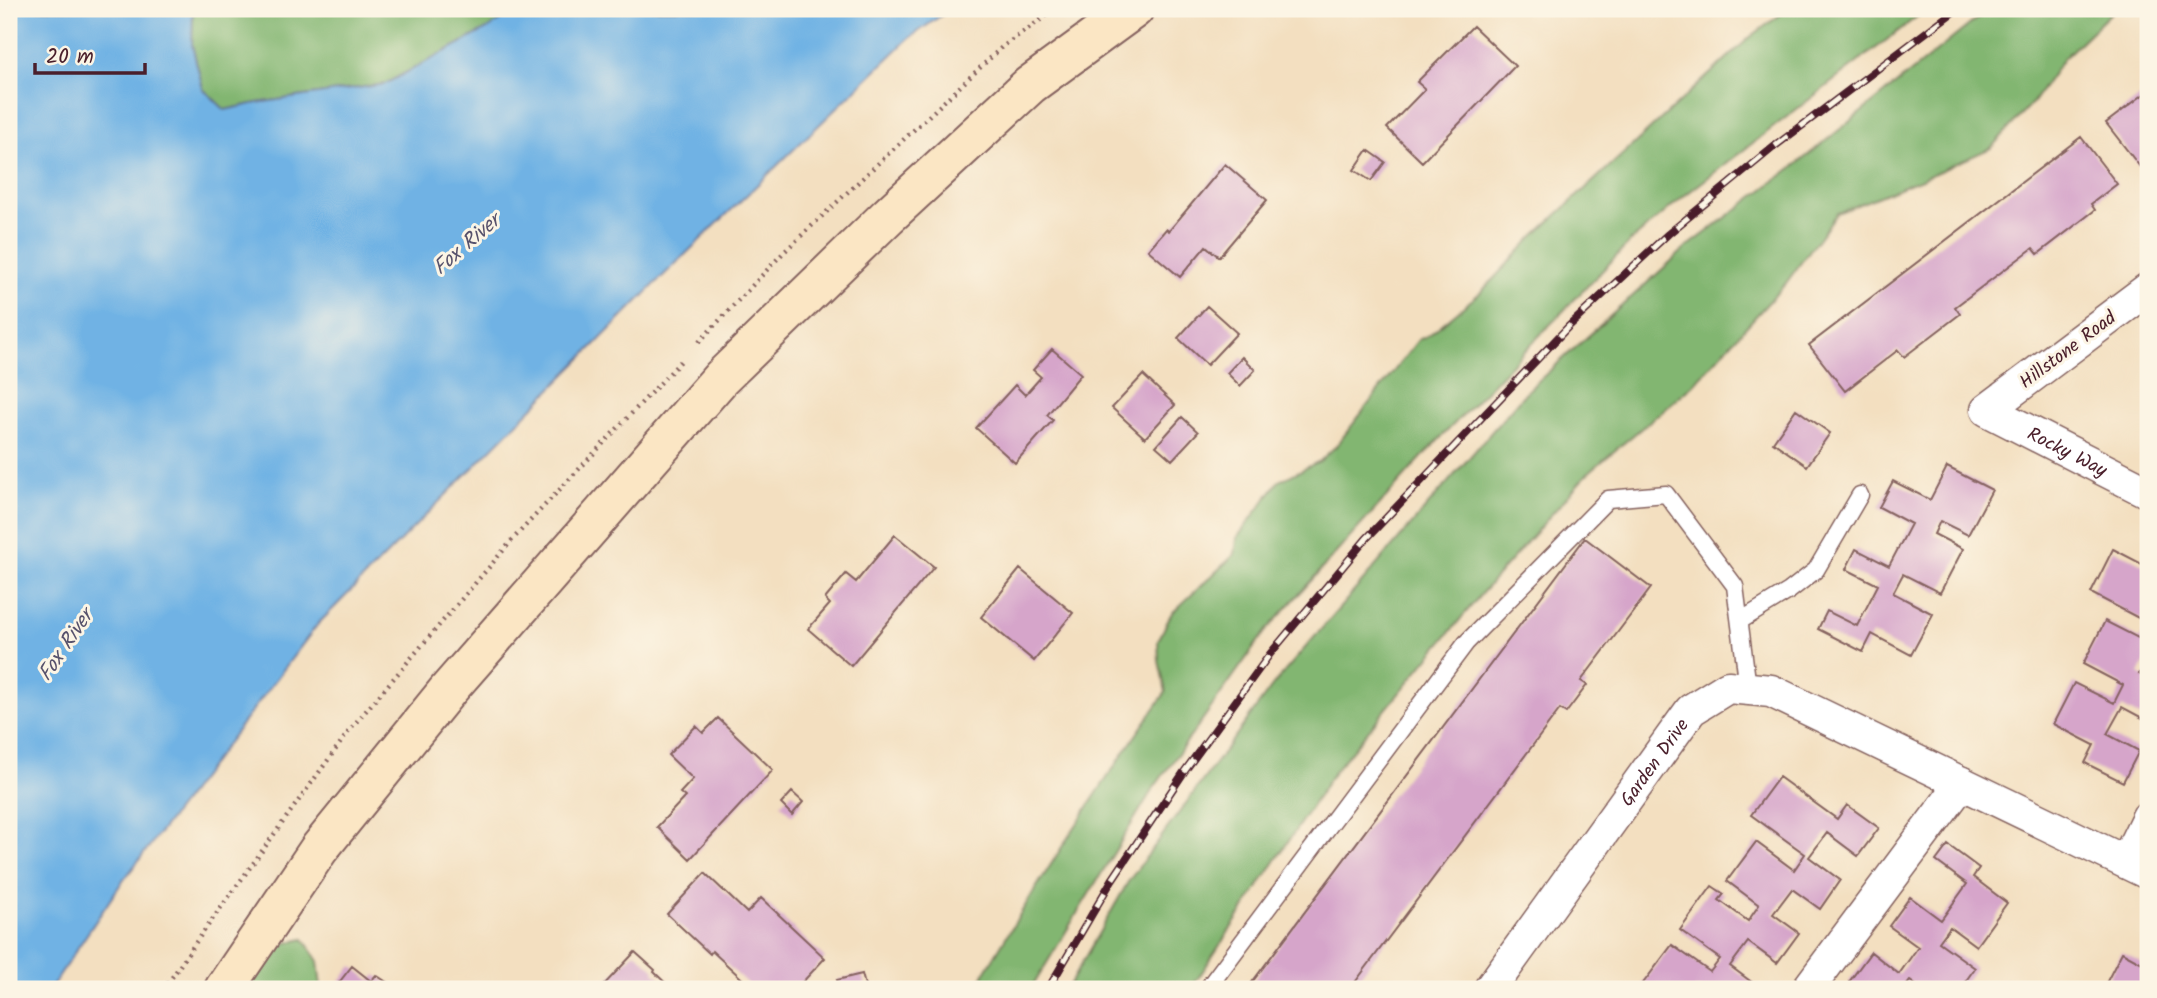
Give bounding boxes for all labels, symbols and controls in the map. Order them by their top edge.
scale bar [35,32,145,76]
text: 20 m [46,41,94,74]
water label: Fox River [426,204,511,284]
street label: Hillstone Road [2013,304,2124,397]
street label: Rocky Way [2022,420,2113,486]
water label: Fox River [30,600,105,688]
street label: Garden Drive [1613,712,1698,813]

